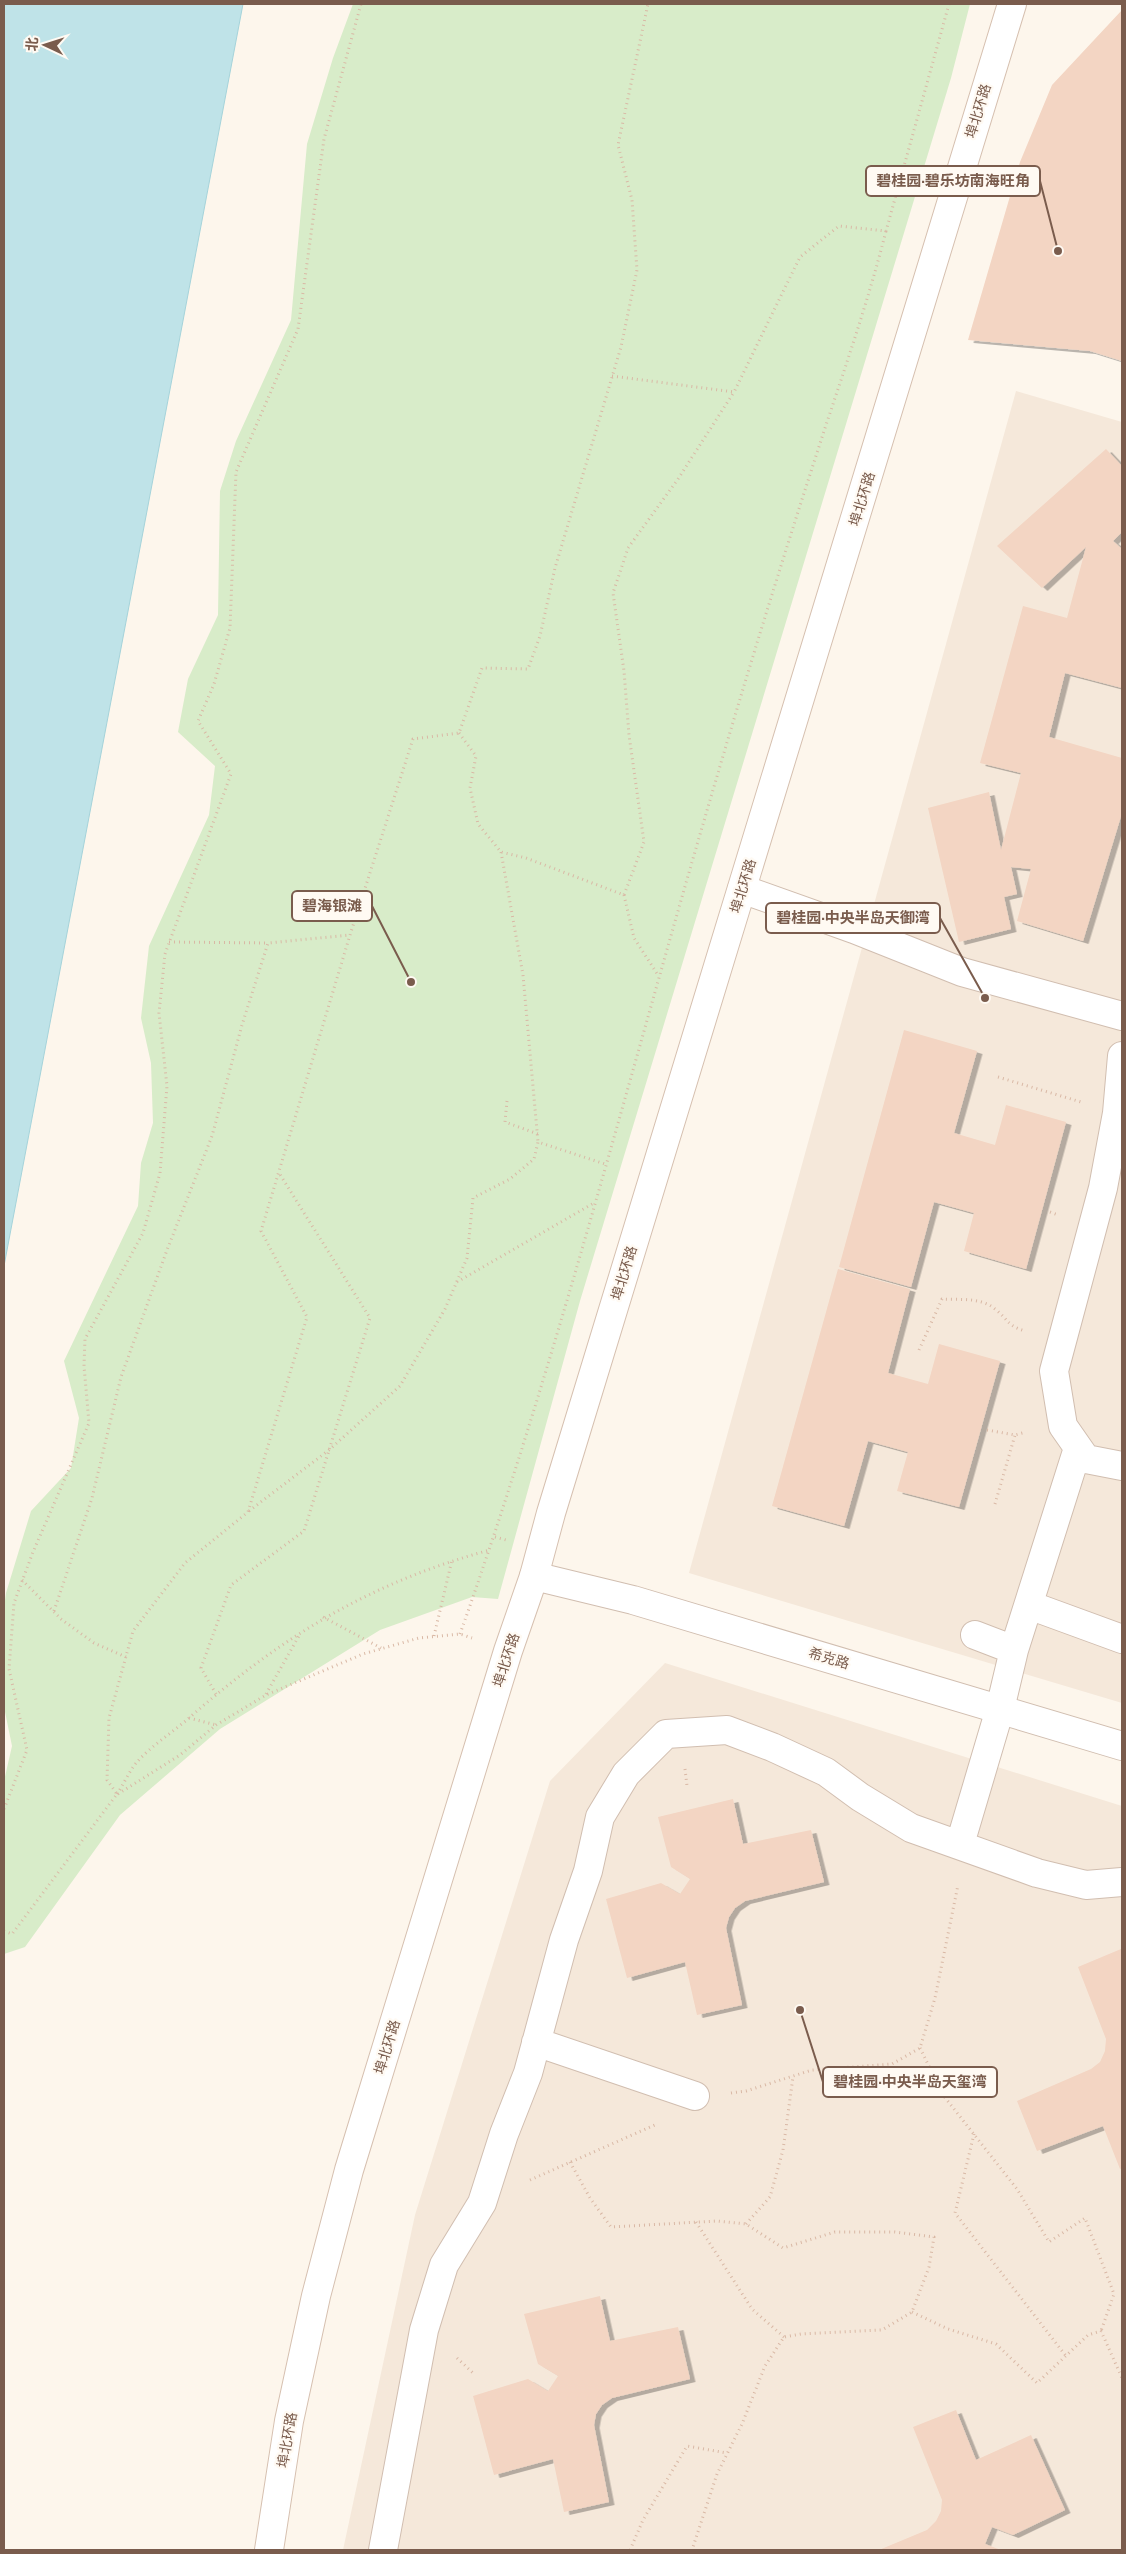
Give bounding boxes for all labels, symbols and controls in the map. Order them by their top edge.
north arrow [20,20,70,70]
text: 北 [23,36,42,52]
street label: 埠北环路 [961,82,996,141]
callout: 碧桂园·碧乐坊南海旺角 [866,166,1040,196]
text: 碧桂园·碧乐坊南海旺角 [876,171,1030,191]
street label: 埠北环路 [845,470,880,529]
street label: 埠北环路 [726,857,761,916]
callout: 碧海银滩 [292,891,372,921]
text: 碧海银滩 [302,896,362,916]
callout: 碧桂园·中央半岛天御湾 [766,903,940,933]
text: 碧桂园·中央半岛天御湾 [776,908,930,928]
street label: 埠北环路 [607,1244,642,1303]
street label: 埠北环路 [489,1631,524,1690]
street label: 希克路 [806,1643,852,1674]
street label: 埠北环路 [370,2018,405,2077]
callout: 碧桂园·中央半岛天玺湾 [823,2067,997,2097]
text: 碧桂园·中央半岛天玺湾 [833,2072,987,2092]
street label: 埠北环路 [273,2411,302,2469]

